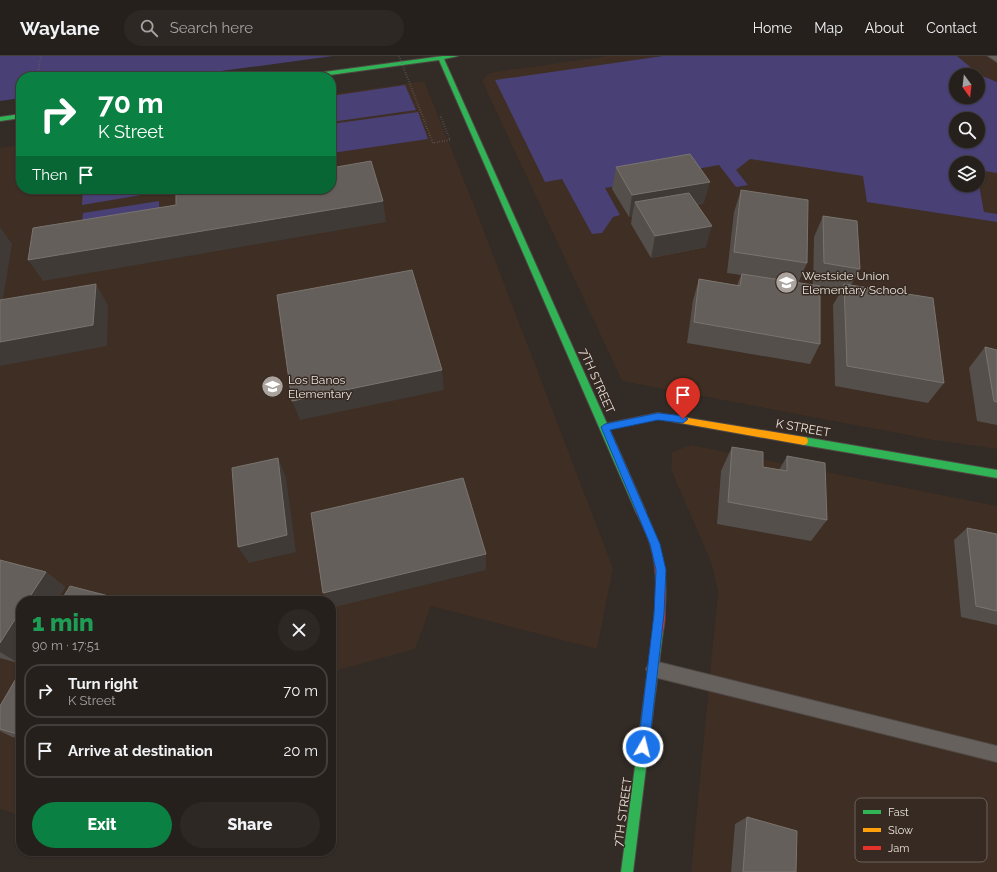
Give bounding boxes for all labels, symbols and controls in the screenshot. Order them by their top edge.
search box [124,10,404,46]
text: Waylane [20,17,100,39]
icon: search [138,17,160,39]
text: Search here [170,19,253,37]
text: Home [753,20,792,36]
text: Map [814,20,843,36]
text: About [865,20,904,36]
text: Contact [926,20,977,36]
north arrow [949,68,985,104]
map controls [949,68,985,192]
text: 70 m [98,87,164,120]
icon: right [32,88,84,140]
button: search [949,112,985,148]
text: K Street [98,121,164,142]
button: layers [949,156,985,192]
icon: arrive [75,164,97,186]
text: Then [32,166,67,184]
place label: Westside Union Elementary School [802,269,908,297]
school or university icon: Westside Union Elementary School [774,270,800,296]
street label: 7TH STREET [576,346,618,416]
place label: Los Banos Elementary [288,373,352,401]
school or university icon: Los Banos Elementary [259,374,285,400]
pin [666,378,700,419]
icon: arrive [672,384,694,406]
street label: K STREET [775,416,832,440]
text: 1 min [32,608,94,637]
button: close [278,609,320,651]
text: 90 m · 17:51 [32,638,99,653]
text: Turn right [68,675,138,693]
icon: right [34,680,56,702]
text: 70 m [283,682,318,700]
text: K Street [68,693,116,708]
position arrow [622,726,664,768]
icon: arrive [34,740,56,762]
text: Arrive at destination [68,742,213,760]
text: 20 m [283,742,318,760]
street label: 7TH STREET [611,776,635,848]
legend [855,798,987,862]
button: Exit [32,802,172,848]
button: Share [180,802,320,848]
text: Fast [888,806,909,819]
text: Slow [888,824,913,837]
text: Jam [888,842,909,855]

